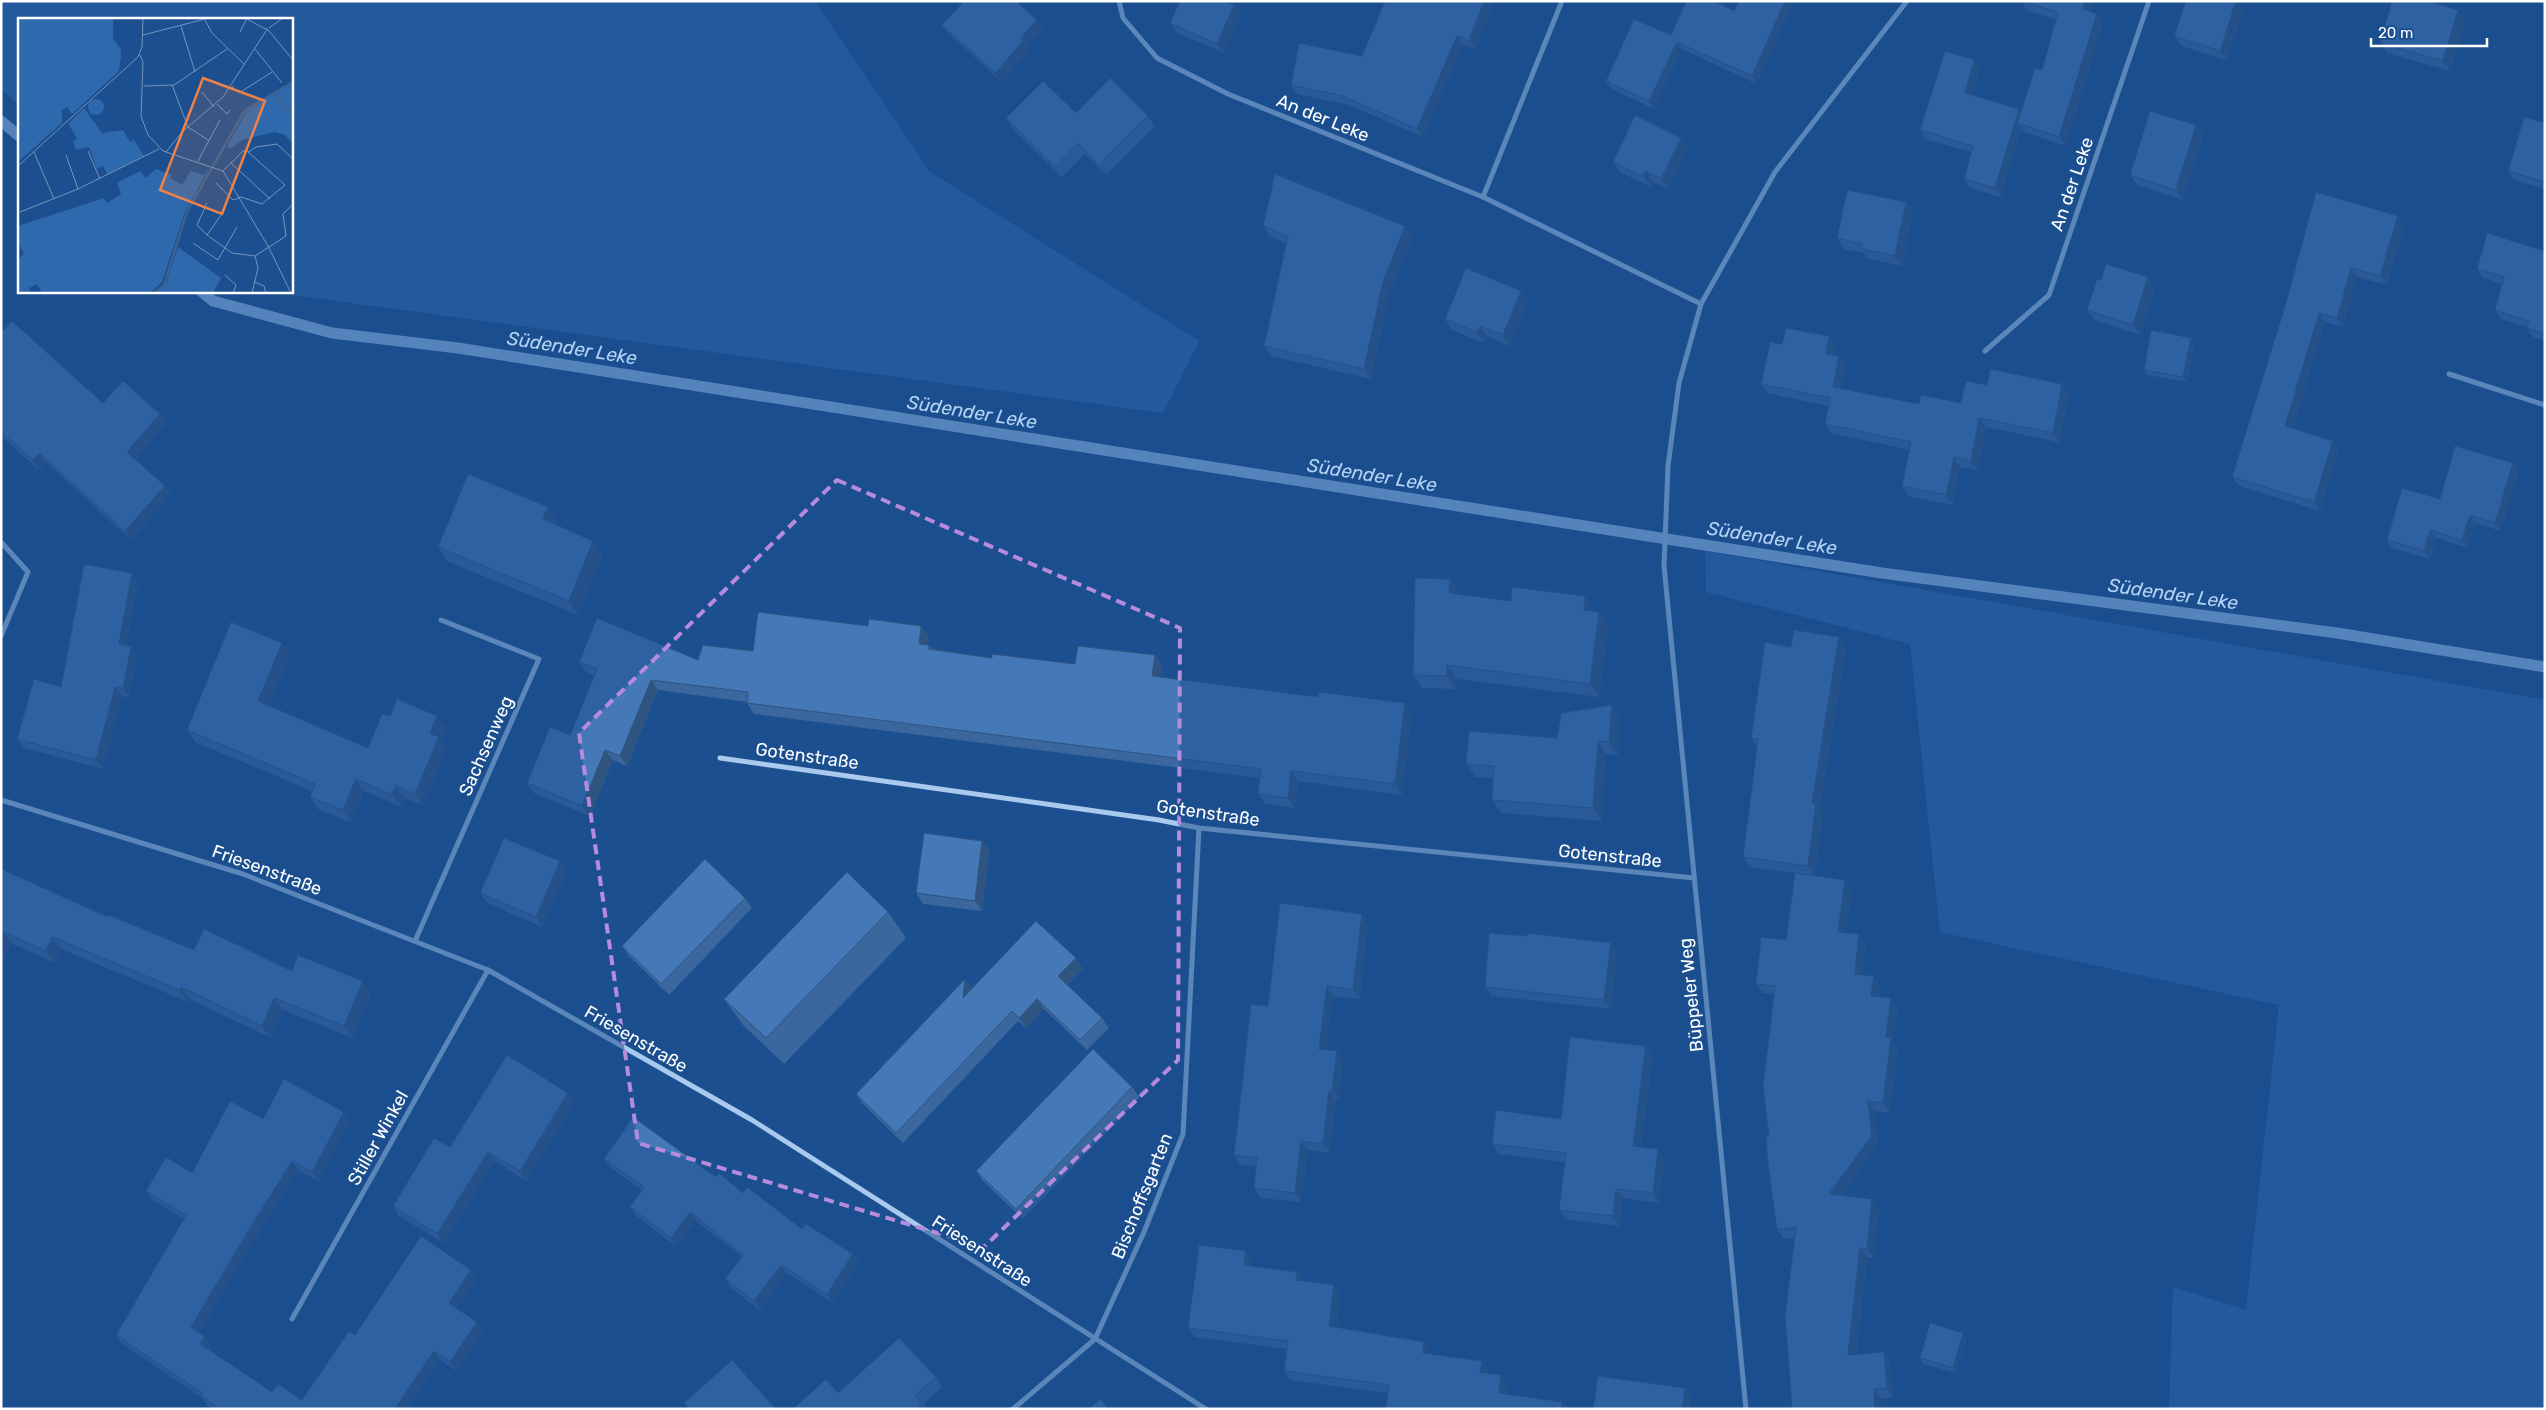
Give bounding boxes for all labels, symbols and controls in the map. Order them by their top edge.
scale bar [2371,15,2487,47]
inset map [18,18,292,292]
text: 20 m [2378,24,2413,42]
street label: An der Leke [1273,89,1373,147]
street label: An der Leke [2046,134,2098,234]
water label: Südender Leke [506,326,639,370]
water label: Südender Leke [906,390,1039,434]
water label: Südender Leke [1306,453,1439,497]
water label: Südender Leke [1706,516,1839,560]
water label: Südender Leke [2107,574,2240,615]
street label: Sachsenweg [454,693,518,799]
street label: Gotenstraße [754,738,860,774]
street label: Gotenstraße [1155,795,1261,831]
street label: Friesenstraße [209,840,325,900]
street label: Gotenstraße [1557,840,1663,872]
street label: Büppeler Weg [1674,937,1708,1053]
street label: Friesenstraße [581,1001,691,1077]
street label: Stiller Winkel [343,1087,413,1189]
street label: Bischoffsgarten [1107,1130,1177,1262]
street label: Friesenstraße [928,1210,1036,1292]

